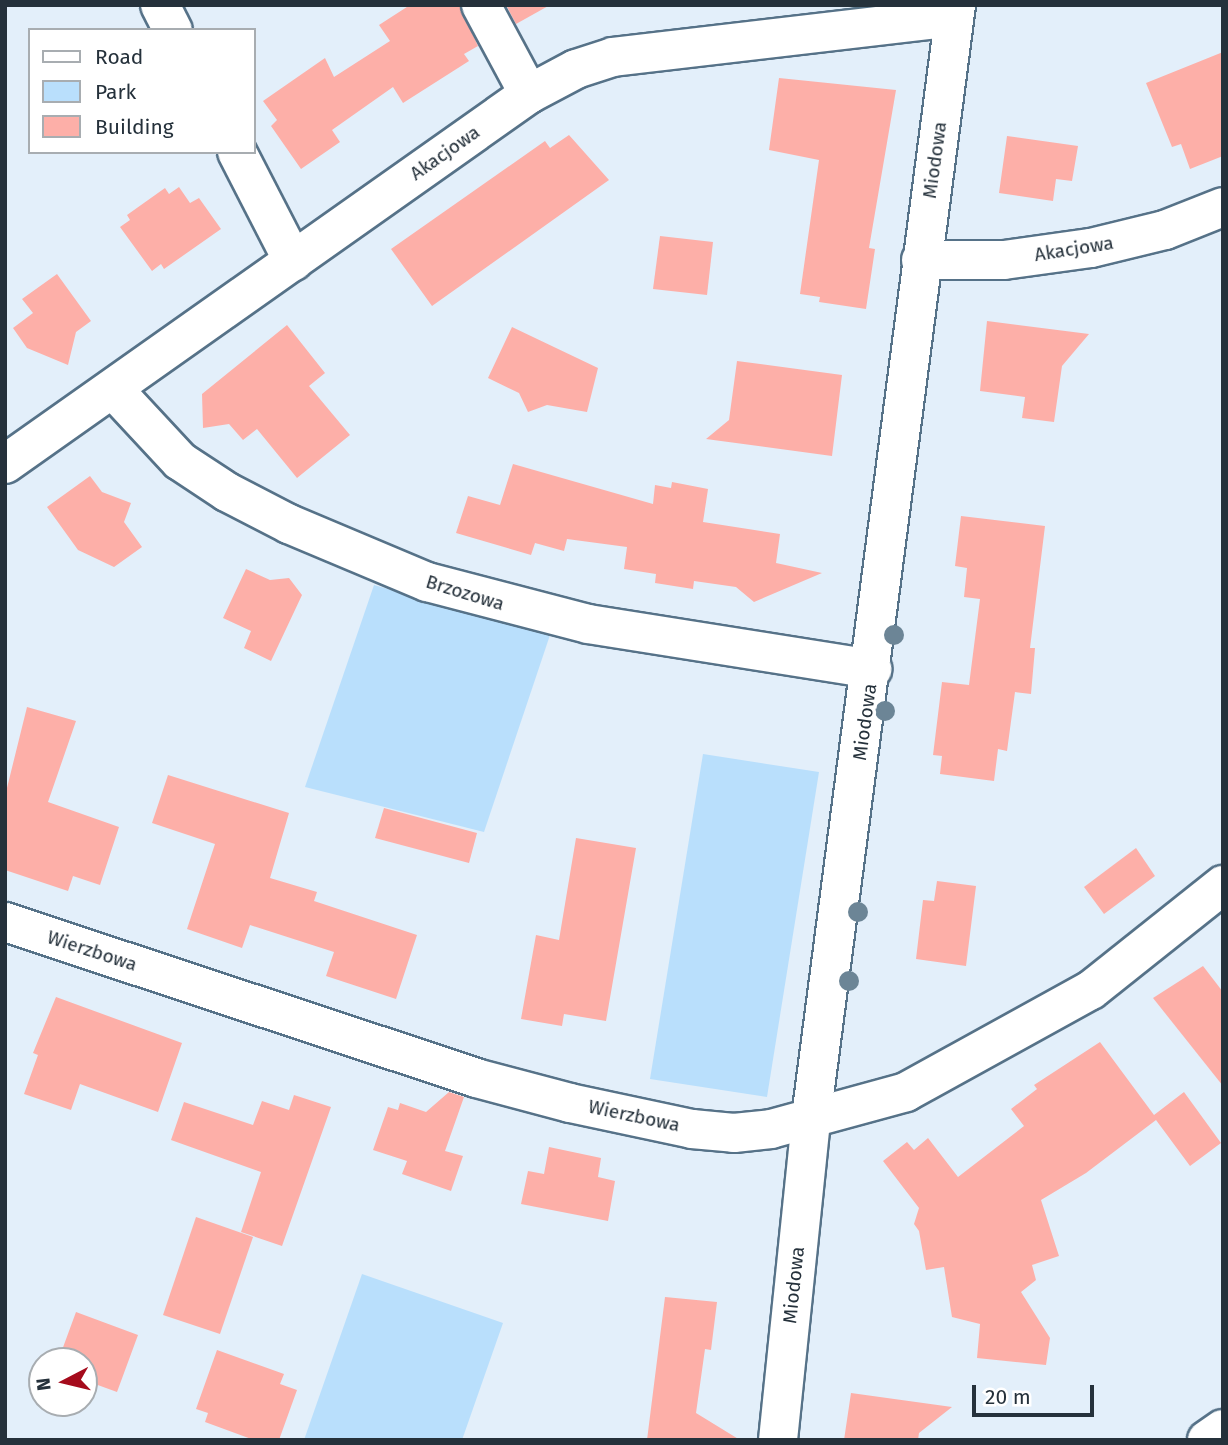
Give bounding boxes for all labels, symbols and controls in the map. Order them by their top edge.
legend [28,28,256,154]
text: Road [95,44,143,70]
text: Park [95,79,136,105]
text: Building [95,114,174,140]
street label: Miodowa [918,120,952,200]
street label: Akacjowa [406,121,484,185]
street label: Akacjowa [1033,231,1115,267]
street label: Brzozowa [423,570,507,616]
street label: Miodowa [848,682,882,762]
street label: Wierzbowa [44,926,140,976]
street label: Wierzbowa [586,1095,682,1137]
street label: Miodowa [779,1245,809,1325]
north arrow [28,1347,98,1417]
scale bar [976,1372,1098,1416]
text: N [31,1377,56,1392]
text: 20 m [985,1384,1031,1410]

